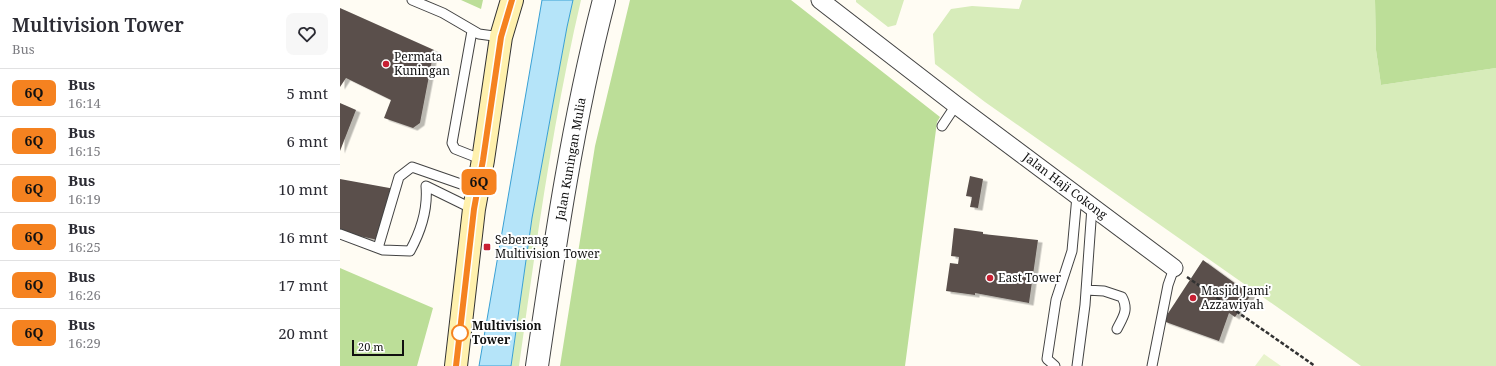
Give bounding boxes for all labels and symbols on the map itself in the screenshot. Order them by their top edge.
place label: Permata Kuningan [394,48,450,79]
marker: Permata Kuningan [381,59,391,69]
street label: Jalan Kuningan Mulia [551,96,590,223]
street label: Jalan Haji Cokong [1019,148,1111,223]
line badge: 6Q [461,169,497,195]
place label: Seberang Multivision Tower [495,231,600,262]
marker: Seberang Multivision Tower [482,242,492,252]
place label: East Tower [998,269,1061,286]
marker: East Tower [985,273,995,283]
place label: Masjid Jami' Azzawiyah [1201,282,1271,313]
marker: Masjid Jami' Azzawiyah [1188,293,1198,303]
place label: Multivision Tower [472,317,542,348]
marker: Multivision Tower [451,324,469,342]
scale bar [352,338,404,357]

